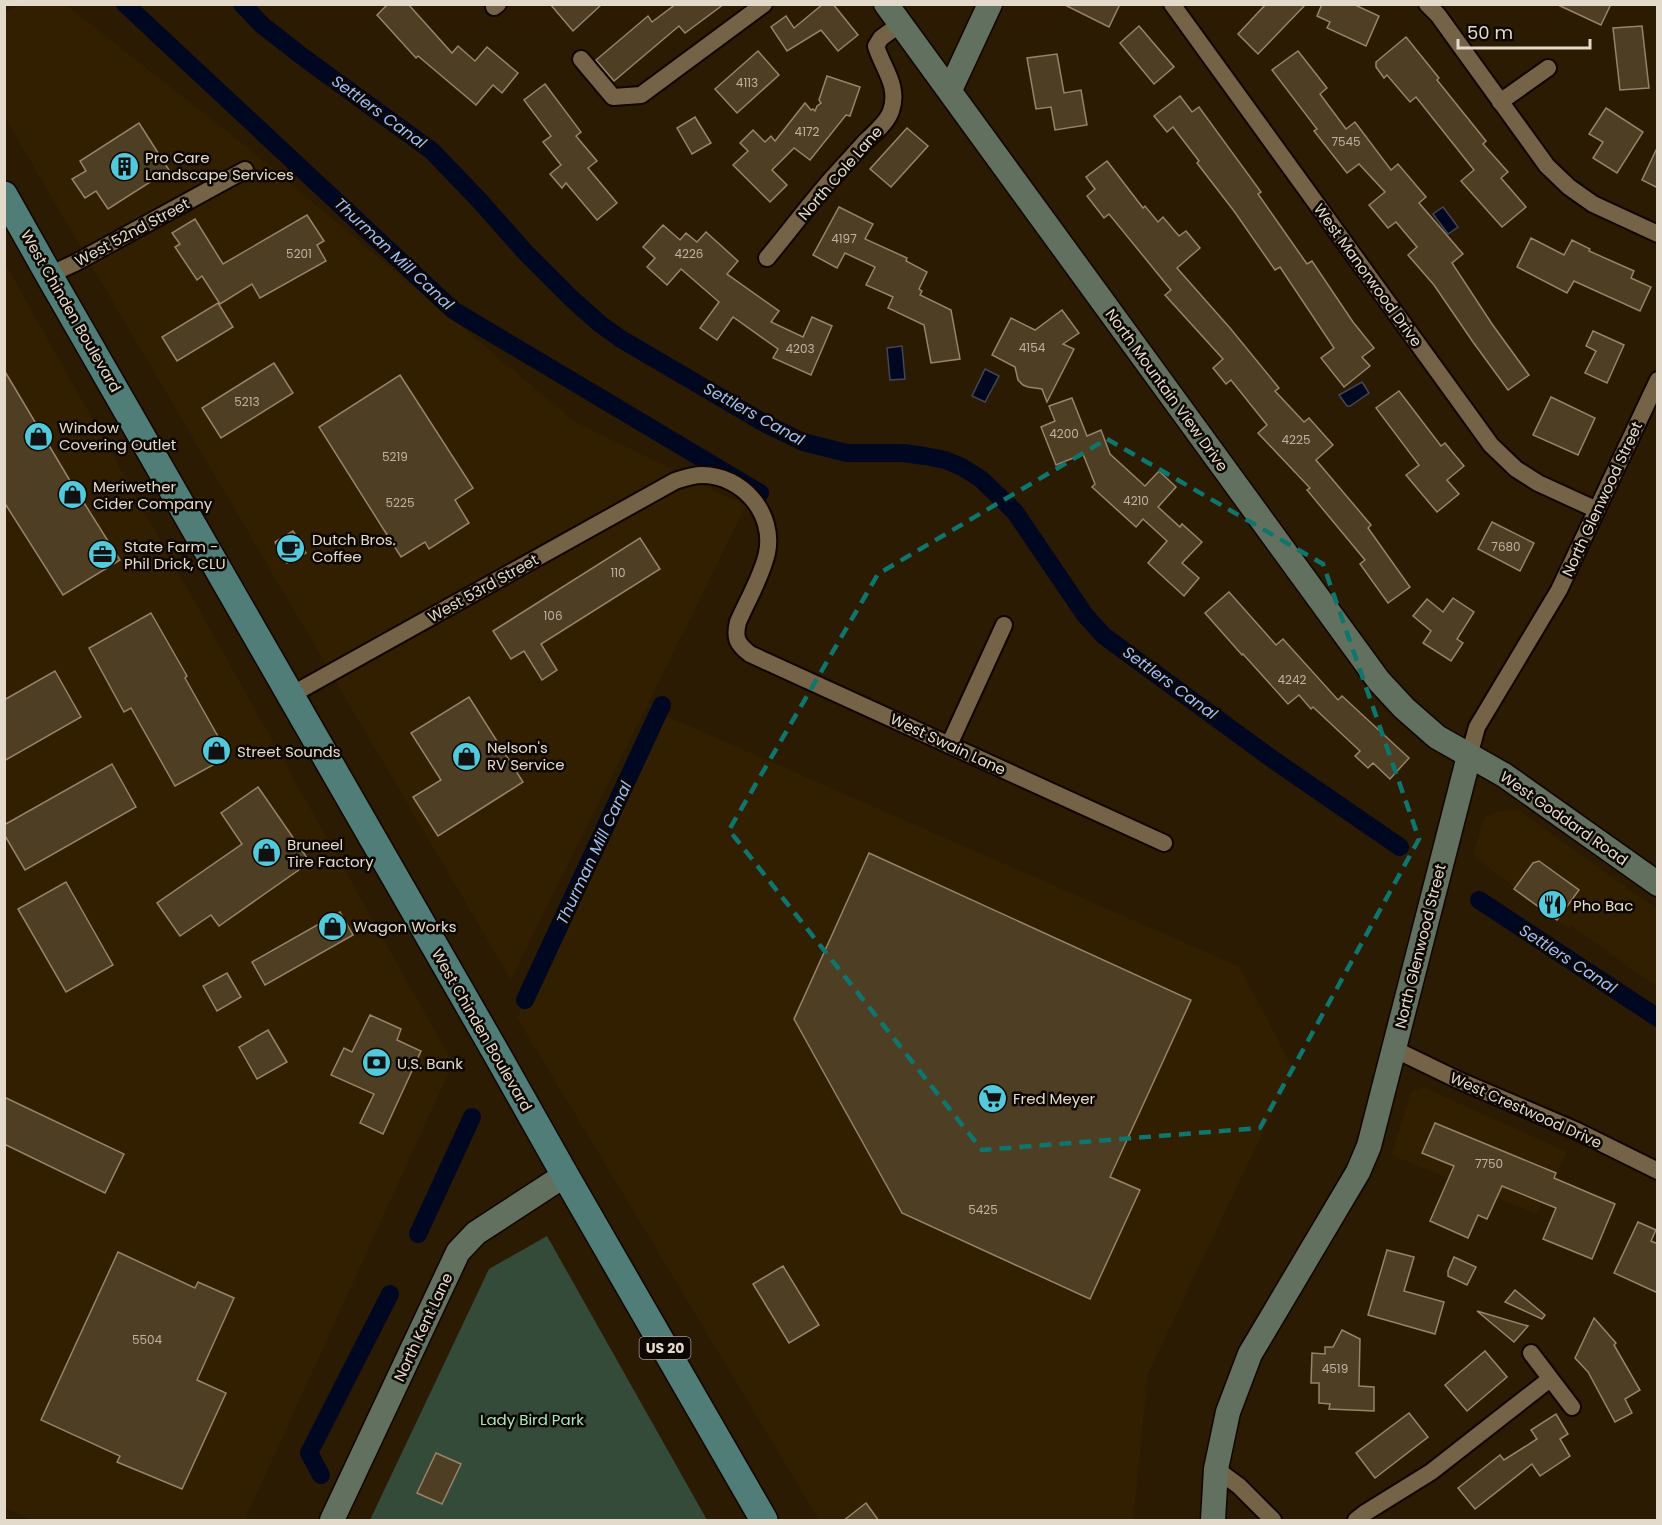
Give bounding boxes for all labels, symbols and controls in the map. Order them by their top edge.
scale bar [1458,12,1590,50]
text: 50 m [1467,20,1513,45]
water label: Settlers Canal [327,70,431,154]
house number: 4113 [736,74,758,91]
street label: North Cole Lane [793,121,887,225]
house number: 4172 [795,123,820,140]
house number: 7545 [1331,133,1361,150]
place label: Pro Care Landscape Services [145,147,294,185]
building icon: Pro Care Landscape Services [108,150,140,182]
water label: Thurman Mill Canal [329,192,459,316]
street label: West 52nd Street [71,193,193,271]
street label: West Manorwood Drive [1309,199,1427,351]
street label: West Chinden Boulevard [16,226,126,396]
house number: 4197 [831,230,857,247]
house number: 5201 [286,245,312,262]
house number: 4226 [675,245,703,262]
street label: North Mountain View Drive [1101,304,1233,476]
house number: 4154 [1019,339,1046,356]
house number: 4203 [785,340,815,357]
water label: Settlers Canal [699,377,809,451]
house number: 5213 [234,393,260,410]
place label: Window Covering Outlet [59,417,176,455]
street label: North Glenwood Street [1557,418,1647,580]
shop icon: Window Covering Outlet [22,420,54,452]
house number: 4200 [1049,425,1079,442]
house number: 4225 [1282,431,1310,448]
house number: 5219 [382,448,408,465]
place label: Meriwether Cider Company [93,476,213,514]
shop icon: Meriwether Cider Company [56,479,88,511]
house number: 4210 [1123,492,1149,509]
house number: 5225 [386,494,414,511]
place label: Dutch Bros. Coffee [312,529,396,567]
cafe icon: Dutch Bros. Coffee [275,532,307,564]
place label: State Farm - Phil Drick, CLU [124,536,226,574]
house number: 7680 [1491,538,1521,555]
office icon: State Farm - Phil Drick, CLU [87,539,119,571]
street label: West 53rd Street [424,549,542,627]
house number: 110 [610,564,626,581]
house number: 106 [544,607,563,624]
water label: Settlers Canal [1118,641,1222,725]
house number: 4242 [1278,671,1307,688]
street label: West Swain Lane [887,708,1009,780]
shop icon: Street Sounds [200,735,232,767]
place label: Nelson's RV Service [487,737,564,775]
shop icon: Nelson's RV Service [450,740,482,772]
place label: Street Sounds [237,741,341,762]
street label: West Goddard Road [1496,766,1632,870]
water label: Thurman Mill Canal [551,777,637,929]
place label: Bruneel Tire Factory [287,834,374,872]
shop icon: Bruneel Tire Factory [250,837,282,869]
street label: North Glenwood Street [1389,862,1451,1030]
restaurant icon: Pho Bac [1536,889,1568,921]
place label: Pho Bac [1573,895,1633,916]
shop icon: Wagon Works [316,910,348,942]
place label: Wagon Works [353,916,457,937]
water label: Settlers Canal [1515,919,1621,999]
street label: West Chinden Boulevard [427,945,537,1115]
bank icon: U.S. Bank [360,1047,392,1079]
place label: U.S. Bank [397,1053,463,1074]
street label: West Crestwood Drive [1447,1067,1605,1153]
supermarket icon: Fred Meyer [976,1082,1008,1114]
place label: Fred Meyer [1013,1088,1096,1109]
house number: 7750 [1475,1155,1503,1172]
house number: 5425 [968,1201,998,1218]
street label: North Kent Lane [389,1269,457,1385]
house number: 5504 [132,1331,163,1348]
road number: US 20 [640,1337,690,1359]
house number: 4519 [1322,1360,1348,1377]
park label: Lady Bird Park [480,1409,584,1430]

